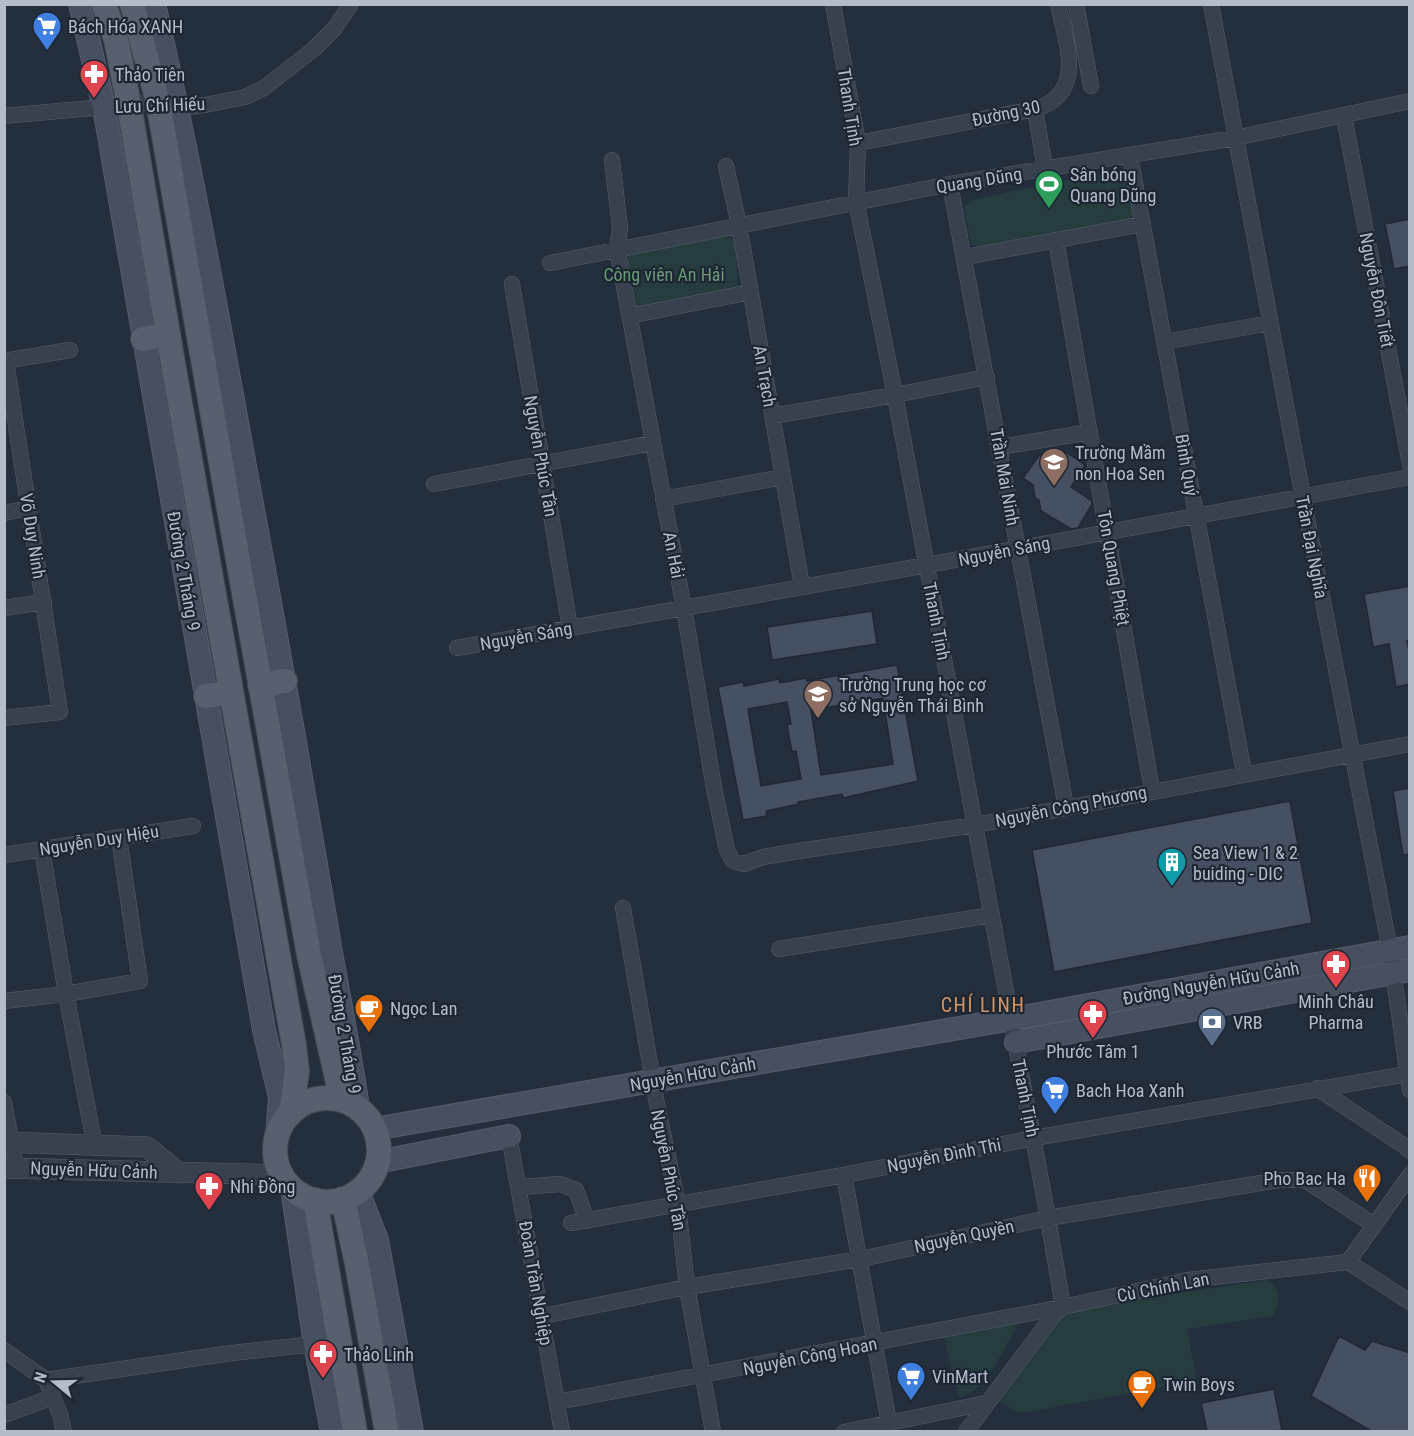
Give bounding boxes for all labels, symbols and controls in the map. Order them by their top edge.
supermarket icon: Bách Hóa XANH [31,10,63,52]
place label: Bách Hóa XANH [68,16,183,37]
pharmacy icon: Thảo Tiên [78,58,110,100]
place label: Thảo Tiên [115,64,185,85]
street label: Thanh Tịnh [833,66,867,148]
street label: Lưu Chí Hiếu [114,93,206,117]
street label: Đường 30 [970,96,1042,130]
street label: Quang Dũng [935,163,1023,197]
place label: Sân bóng Quang Dũng [1070,164,1156,206]
sports icon: Sân bóng Quang Dũng [1033,168,1065,210]
street label: Nguyễn Đôn Tiết [1356,231,1398,349]
park label: Công viên An Hải [603,264,725,285]
street label: An Trạch [749,343,781,409]
street label: Nguyễn Phúc Tần [520,394,562,518]
street label: Trần Mai Ninh [986,427,1024,527]
street label: Bình Quý [1171,432,1203,498]
place label: Trường Mầm non Hoa Sen [1075,442,1166,484]
school or university icon: Trường Mầm non Hoa Sen [1038,446,1070,488]
street label: Võ Duy Ninh [16,492,50,580]
street label: Trần Đại Nghĩa [1292,494,1332,600]
street label: Tôn Quang Phiệt [1094,509,1134,627]
street label: Đường 2 Tháng 9 [163,510,205,632]
street label: An Hải [659,530,689,580]
street label: Nguyễn Sáng [956,532,1052,570]
street label: Thanh Tịnh [919,580,955,662]
street label: Nguyễn Sáng [478,618,574,654]
place label: Trường Trung học cơ sở Nguyễn Thái Bình [839,674,987,716]
school or university icon: Trường Trung học cơ sở Nguyễn Thái Bình [802,678,834,720]
street label: Nguyễn Công Phương [994,781,1148,831]
street label: Nguyễn Duy Hiệu [38,820,160,860]
place label: Sea View 1 & 2 buiding - DIC [1193,842,1298,884]
building icon: Sea View 1 & 2 buiding - DIC [1156,846,1188,888]
pharmacy icon: Minh Châu Pharma [1320,948,1352,990]
street label: Đường Nguyễn Hữu Cảnh [1121,957,1301,1009]
street label: Đường 2 Tháng 9 [324,973,366,1095]
place label: Minh Châu Pharma [1298,991,1374,1033]
cafe icon: Ngọc Lan [353,992,385,1034]
district label: CHÍ LINH [941,993,1025,1017]
place label: Ngọc Lan [390,998,457,1019]
pharmacy icon: Phước Tâm 1 [1077,998,1109,1040]
bank icon: VRB [1196,1006,1228,1048]
place label: VRB [1233,1012,1262,1033]
place label: Phước Tâm 1 [1046,1041,1140,1062]
street label: Nguyễn Hữu Cảnh [628,1053,758,1095]
street label: Thanh Tịnh [1008,1057,1044,1139]
supermarket icon: Bach Hoa Xanh [1039,1074,1071,1116]
place label: Bach Hoa Xanh [1076,1080,1185,1101]
street label: Nguyễn Phúc Tần [647,1108,691,1232]
street label: Nguyễn Đình Thi [885,1134,1003,1176]
street label: Nguyễn Hữu Cảnh [30,1157,158,1183]
restaurant icon: Pho Bac Ha [1351,1162,1383,1204]
place label: Pho Bac Ha [1263,1168,1346,1189]
pharmacy icon: Nhi Đồng [193,1170,225,1212]
place label: Nhi Đồng [230,1176,295,1197]
street label: Nguyễn Quyền [912,1215,1016,1257]
street label: Đoàn Trần Nghiệp [515,1219,557,1347]
street label: Cù Chính Lan [1115,1268,1211,1306]
street label: Nguyễn Công Hoan [741,1333,879,1379]
pharmacy icon: Thảo Linh [307,1338,339,1380]
place label: Thảo Linh [344,1344,414,1365]
north arrow [24,1352,84,1412]
supermarket icon: VinMart [895,1360,927,1402]
place label: VinMart [932,1366,988,1387]
cafe icon: Twin Boys [1126,1368,1158,1410]
text: N [30,1370,51,1385]
place label: Twin Boys [1163,1374,1235,1395]

